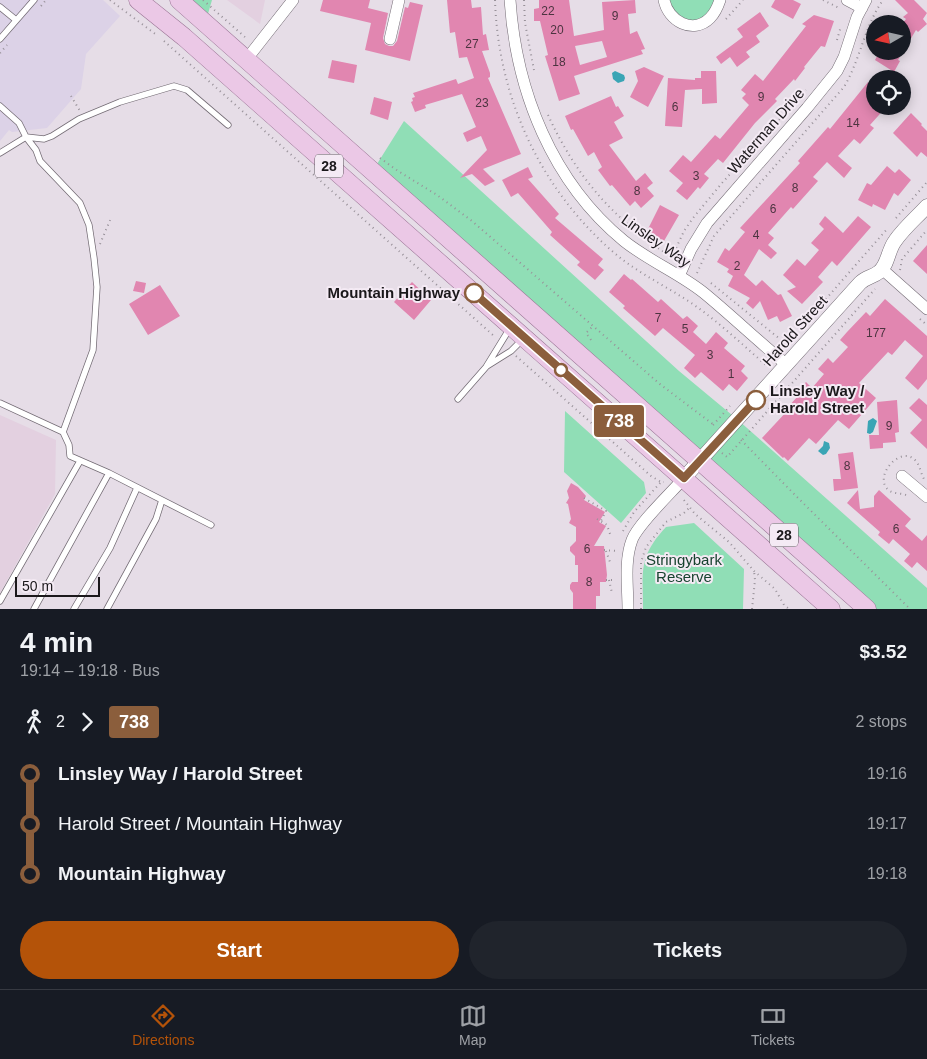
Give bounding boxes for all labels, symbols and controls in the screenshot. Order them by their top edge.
house number: 22 [541,4,555,18]
house number: 9 [612,9,619,23]
north arrow [866,15,911,60]
map controls [866,15,911,115]
house number: 20 [550,23,564,37]
house number: 27 [465,37,479,51]
house number: 18 [552,55,566,69]
button: locate [866,70,911,115]
street label: Waterman Drive [724,84,807,177]
house number: 9 [758,90,765,104]
house number: 23 [475,96,489,110]
house number: 6 [672,100,679,114]
house number: 14 [846,116,860,130]
road number: 28 [315,154,343,178]
house number: 3 [693,169,700,183]
house number: 8 [792,181,799,195]
house number: 8 [634,184,641,198]
house number: 6 [770,202,777,216]
street label: Linsley Way [619,211,694,271]
house number: 4 [753,228,760,242]
house number: 2 [734,259,741,273]
marker: Mountain Highway [464,283,484,303]
place label: Mountain Highway [328,284,461,301]
street label: Harold Street [759,292,831,369]
house number: 7 [655,311,662,325]
house number: 5 [682,322,689,336]
house number: 177 [866,326,886,340]
house number: 3 [707,348,714,362]
unlabelled marker [554,363,568,377]
house number: 1 [728,367,735,381]
place label: Linsley Way / Harold Street [770,382,865,416]
marker: Linsley Way / Harold Street [746,390,766,410]
line badge: 738 [590,405,648,437]
text: 738 [604,411,634,431]
house number: 9 [886,419,893,433]
house number: 8 [844,459,851,473]
house number: 6 [893,522,900,536]
road number: 28 [770,524,798,546]
house number: 6 [584,542,591,556]
park label: Stringybark Reserve [646,551,722,585]
scale bar [15,574,100,597]
house number: 8 [586,575,593,589]
text: 50 m [22,578,53,594]
text: 4 min [20,627,93,658]
text: $3.52 [859,641,907,662]
text: 19:14 – 19:18 · Bus [20,662,160,679]
icon: walk [20,708,48,736]
icon: forward [73,708,101,736]
text: 738 [119,712,149,732]
text: 2 [56,713,65,730]
text: 2 stops [855,713,907,730]
text: Linsley Way / Harold Street [58,763,302,784]
text: 19:16 [867,765,907,782]
text: Harold Street / Mountain Highway [58,813,342,834]
text: 19:17 [867,815,907,832]
text: Mountain Highway [58,863,226,884]
text: 19:18 [867,865,907,882]
button: Start [20,921,459,979]
button: Tickets [469,921,907,979]
tab: Directions [132,1002,194,1048]
tab: Map [459,1002,487,1048]
tab: Tickets [751,1002,795,1048]

